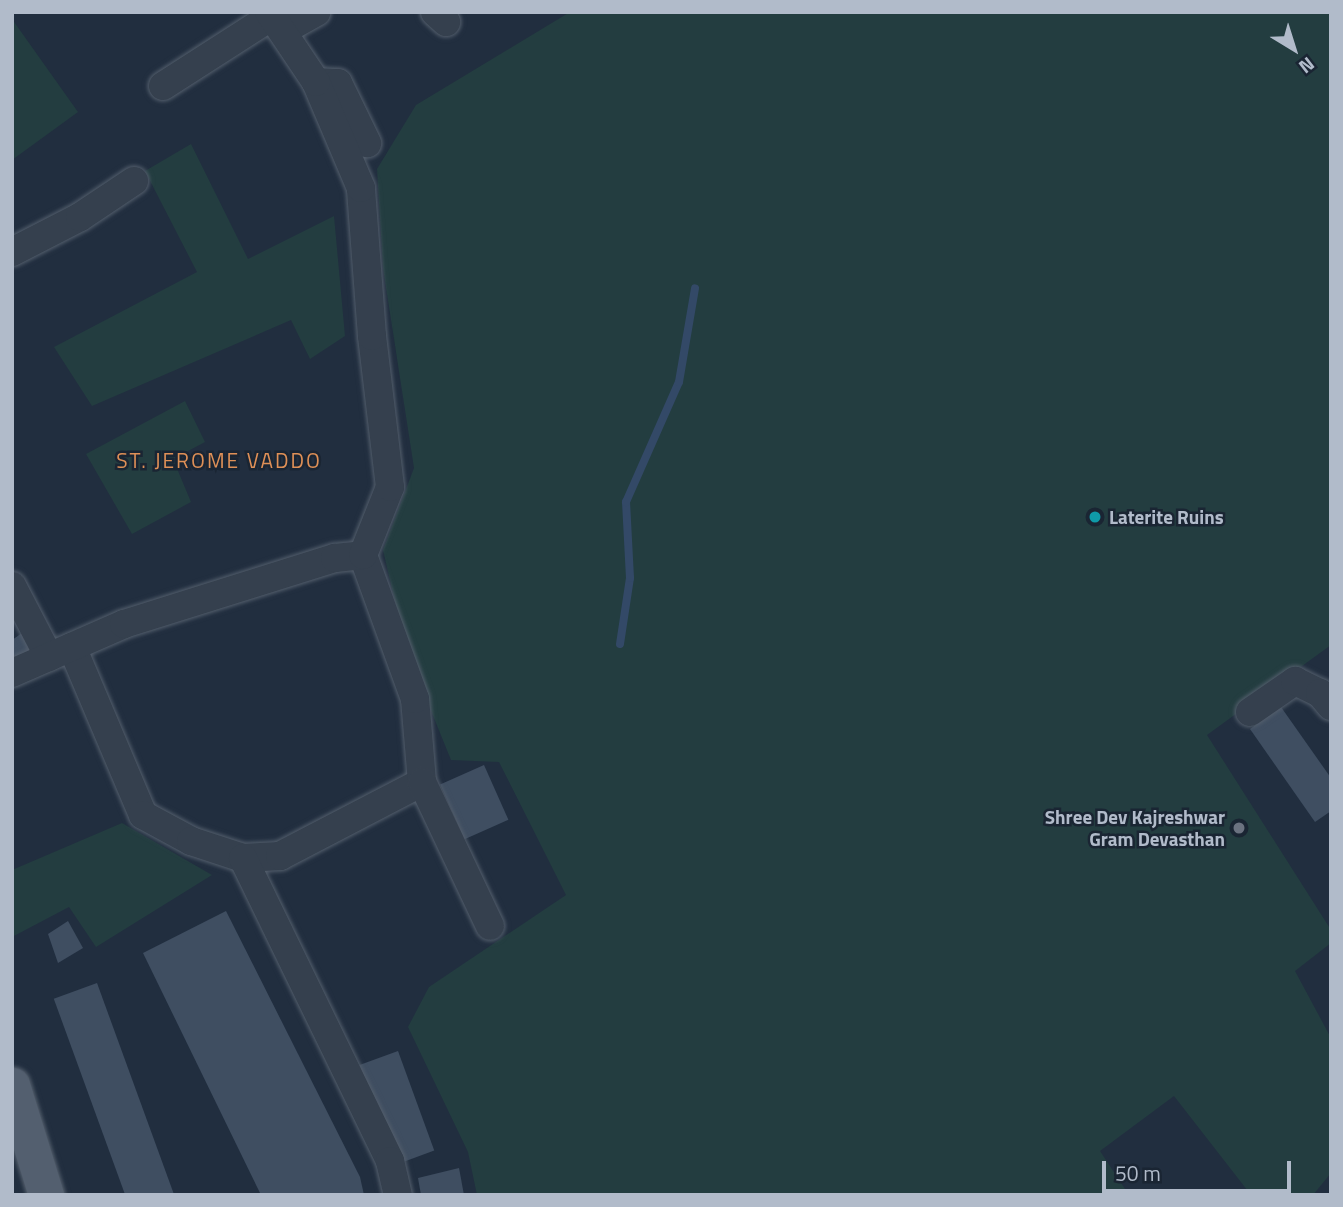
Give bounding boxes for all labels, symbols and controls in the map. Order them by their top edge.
north arrow [1259,14,1329,84]
text: N [1293,50,1321,81]
district label: ST. JEROME VADDO [118,447,320,473]
place label: Laterite Ruins [1109,506,1224,528]
marker: Laterite Ruins [1087,509,1103,525]
place label: Shree Dev Kajreshwar Gram Devasthan [1045,806,1225,850]
marker: Shree Dev Kajreshwar Gram Devasthan [1231,820,1247,836]
scale bar [1105,1148,1294,1192]
text: 50 m [1115,1157,1161,1189]

